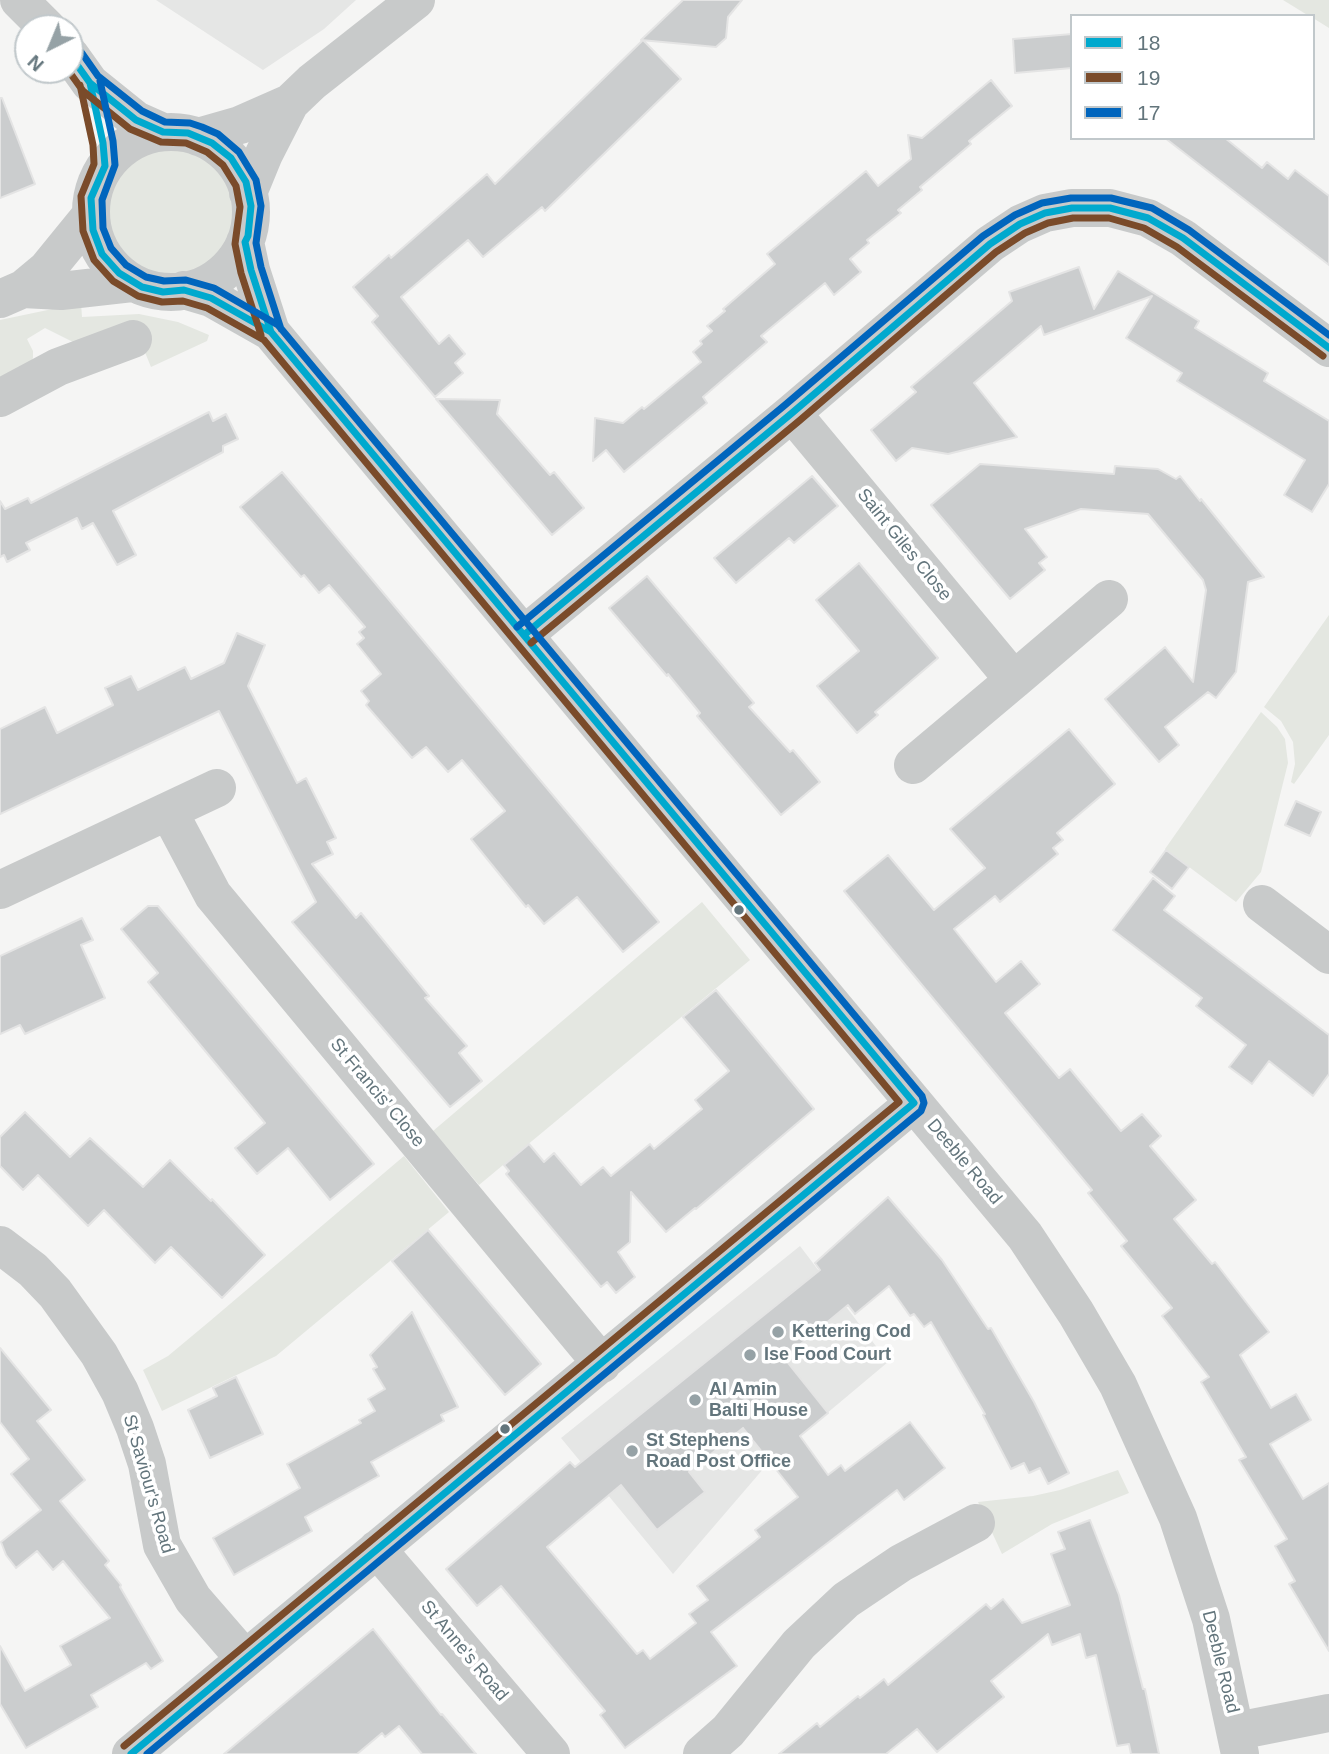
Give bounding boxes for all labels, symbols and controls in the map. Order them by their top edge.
north arrow [14,14,84,84]
legend [1070,14,1315,140]
text: 18 [1137,31,1160,54]
text: N [24,51,48,76]
text: 19 [1137,66,1160,89]
text: 17 [1137,101,1160,124]
street label: Saint Giles Close [852,485,956,605]
unlabelled marker [732,903,746,917]
street label: St Francis' Close [325,1034,429,1152]
street label: Deeble Road [922,1115,1006,1209]
place label: Kettering Cod [792,1321,911,1343]
marker: Kettering Cod [770,1324,786,1340]
place label: Ise Food Court [764,1344,891,1366]
marker: Ise Food Court [742,1347,758,1363]
place label: Al Amin Balti House [709,1379,808,1422]
marker: Al Amin Balti House [687,1392,703,1408]
street label: St Saviour's Road [118,1412,178,1556]
unlabelled marker [498,1422,512,1436]
place label: St Stephens Road Post Office [646,1430,791,1472]
marker: St Stephens Road Post Office [624,1443,640,1459]
street label: St Anne's Road [416,1596,512,1706]
street label: Deeble Road [1197,1608,1243,1716]

